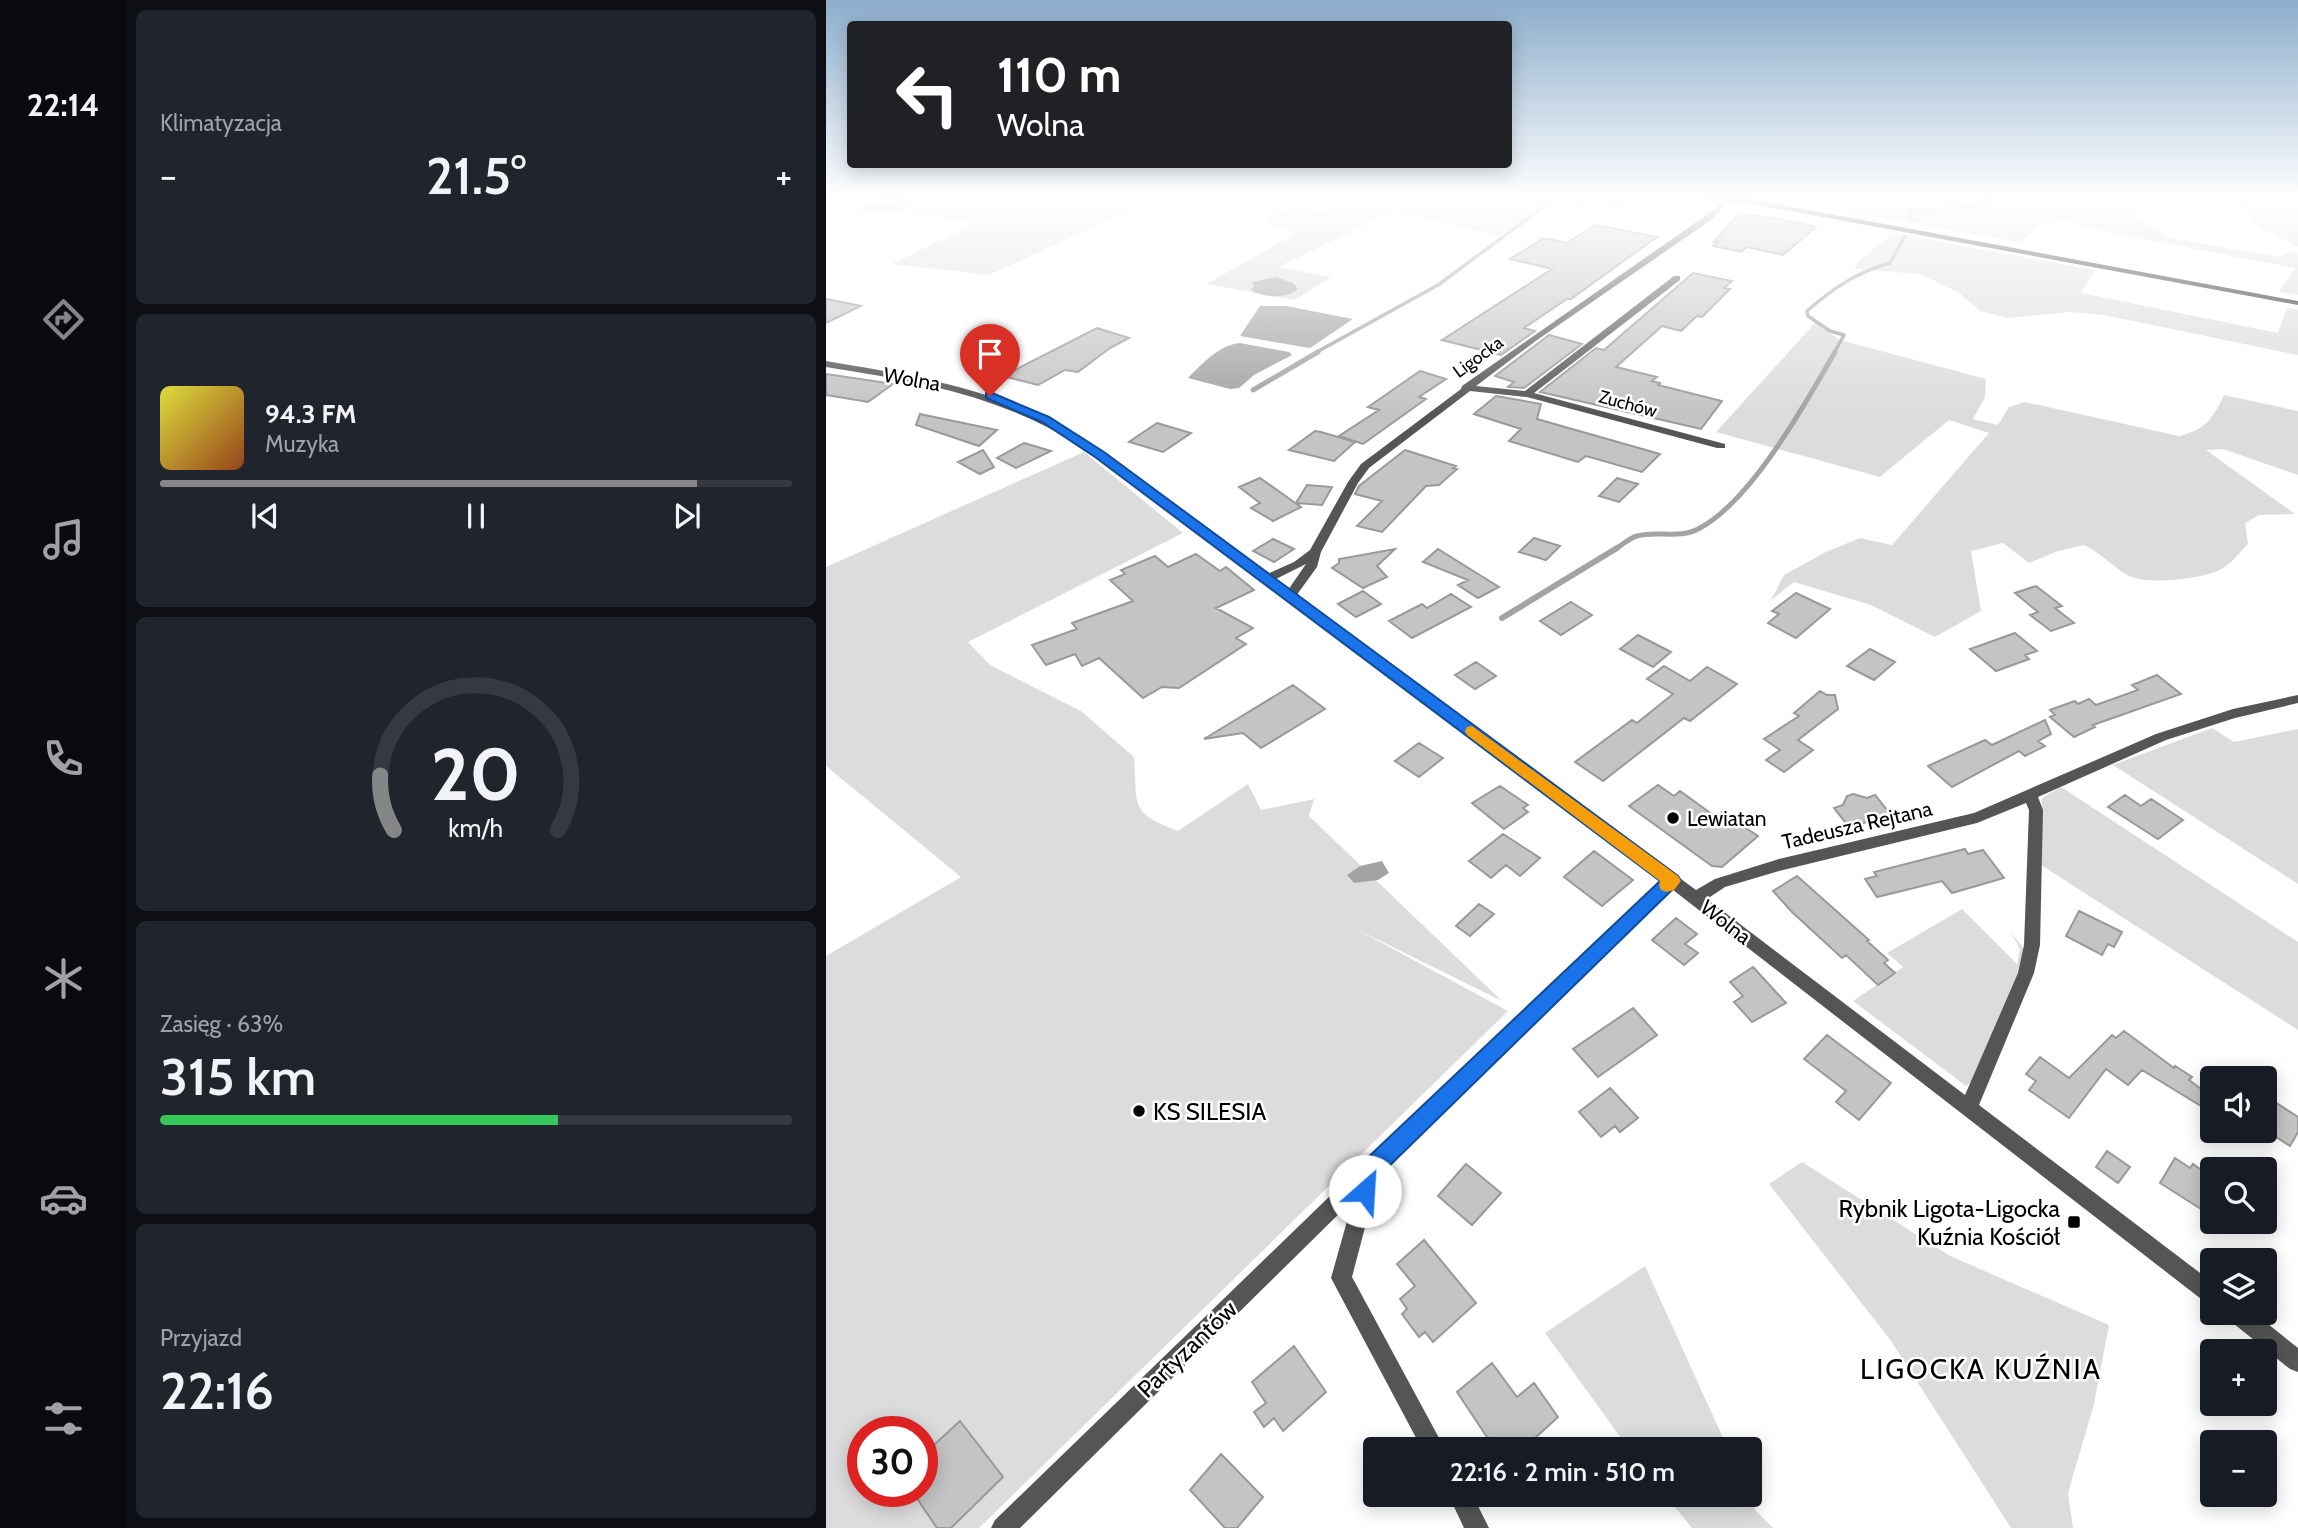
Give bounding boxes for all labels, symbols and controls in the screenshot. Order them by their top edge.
text: 110 m [997,45,1121,104]
icon: left [882,49,973,140]
text: 22:14 [27,85,99,124]
text: Wolna [997,105,1084,144]
text: Klimatyzacja [160,109,282,137]
text: 21.5° [426,144,526,207]
text: − [160,152,177,199]
text: + [775,152,792,199]
icon: directions [39,295,88,344]
pin [960,324,1020,396]
street label: Ligocka [1449,331,1508,383]
icon: arrive [971,335,1009,373]
street label: Wolna [882,362,942,396]
street label: Zuchów [1596,386,1660,422]
text: 94.3 FM [265,398,356,430]
text: Muzyka [265,430,339,458]
icon: previous [246,497,284,535]
icon: pause [457,497,495,535]
icon: next [668,497,706,535]
icon: music [39,515,88,564]
text: 20 [431,730,521,818]
icon: phone [39,734,88,783]
street label: Tadeusza Rejtana [1780,796,1935,855]
place label: Lewiatan [1687,806,1767,831]
marker: Lewiatan [1665,810,1681,826]
text: km/h [449,813,503,843]
street label: Wolna [1696,894,1756,950]
icon: climate [39,954,88,1003]
text: Zasięg · 63% [160,1010,283,1038]
text: 315 km [160,1045,316,1108]
map controls [2200,1066,2277,1507]
button: sound [2200,1066,2277,1143]
place label: KS SILESIA [1153,1097,1266,1126]
marker: KS SILESIA [1131,1103,1147,1119]
position arrow [1328,1154,1402,1228]
button: search [2200,1157,2277,1234]
icon: car [39,1174,88,1223]
place label: Rybnik Ligota-Ligocka Kuźnia Kościół [1838,1194,2060,1251]
marker: Rybnik Ligota-Ligocka Kuźnia Kościół [2066,1214,2082,1230]
button: layers [2200,1248,2277,1325]
street label: Partyzantów [1131,1294,1243,1404]
text: Przyjazd [160,1324,242,1352]
button: + [2200,1339,2277,1416]
district label: LIGOCKA KUŹNIA [1860,1352,2102,1386]
text: 22:16 [160,1359,274,1422]
icon: filters [39,1394,88,1443]
speed limit sign: 30 [847,1416,938,1507]
button: − [2200,1430,2277,1507]
text: 22:16 · 2 min · 510 m [1450,1456,1675,1488]

